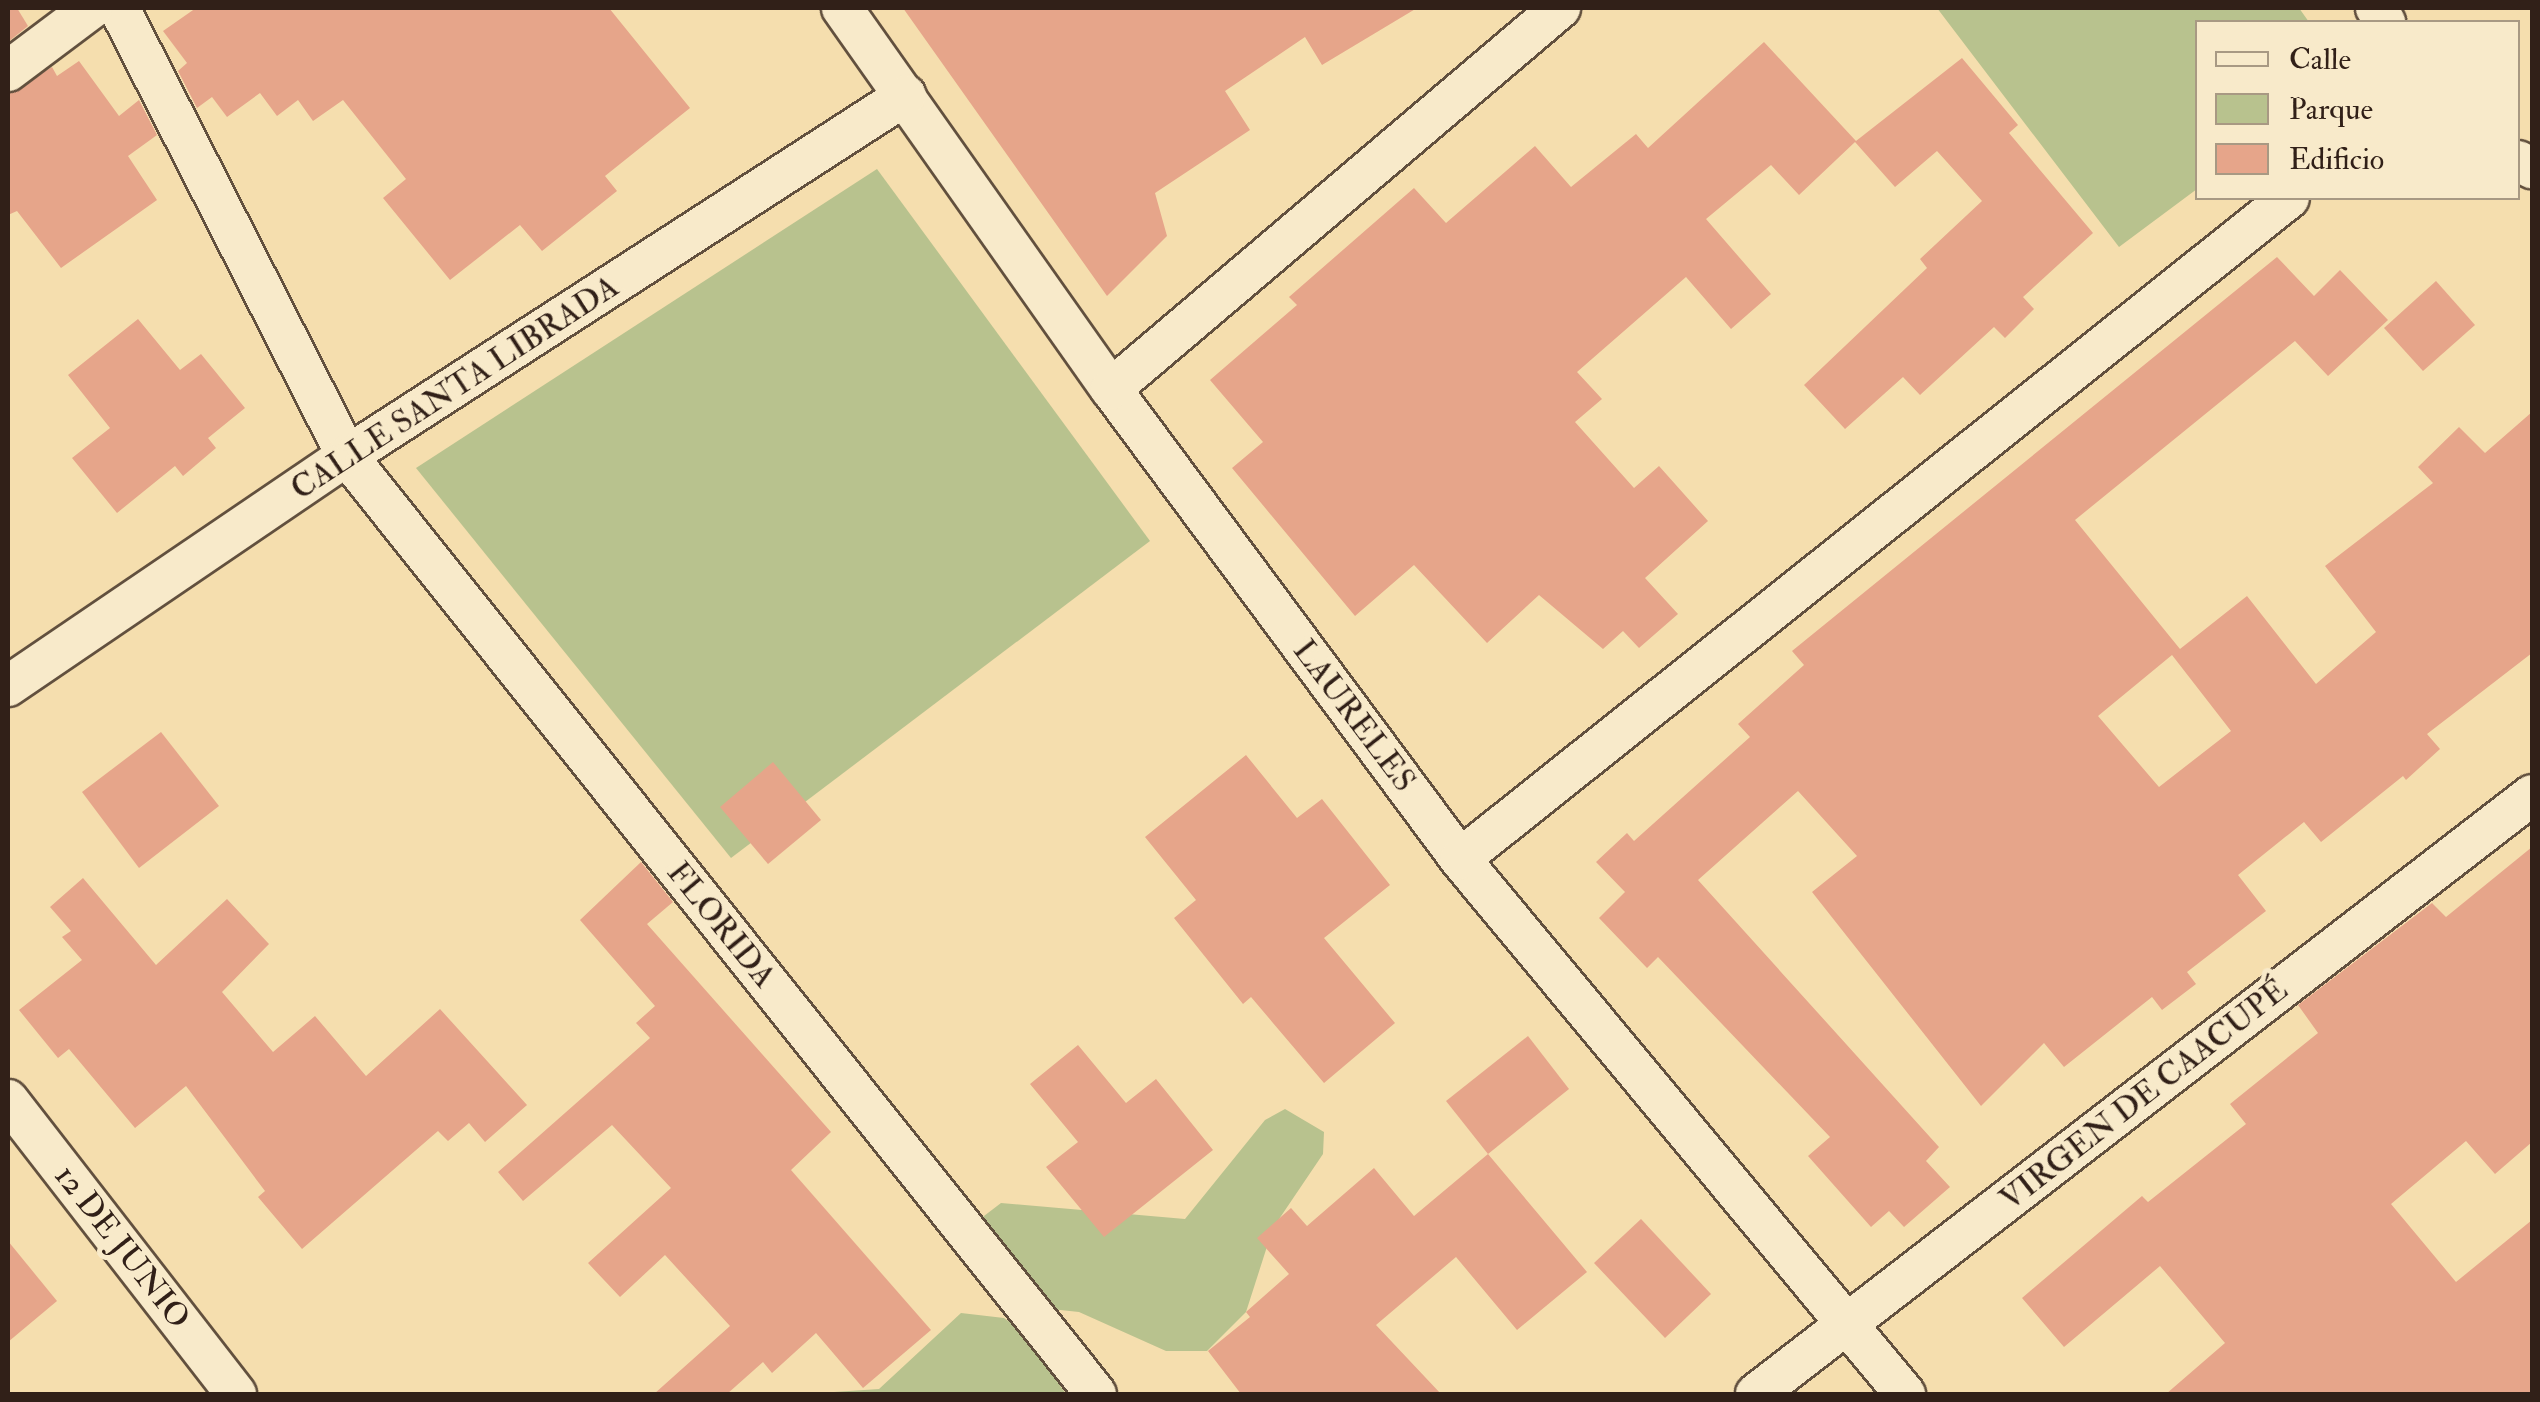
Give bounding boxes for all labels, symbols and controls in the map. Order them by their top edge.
legend [2195,20,2520,200]
text: Calle [2289,41,2351,78]
text: Parque [2289,91,2373,128]
text: Edificio [2289,141,2384,178]
street label: CALLE SANTA LIBRADA [284,268,626,508]
street label: LAURELES [1284,633,1424,799]
street label: FLORIDA [659,854,783,996]
street label: VIRGEN DE CAACUPÉ [1993,971,2295,1219]
street label: 12 DE JUNIO [46,1158,198,1336]

